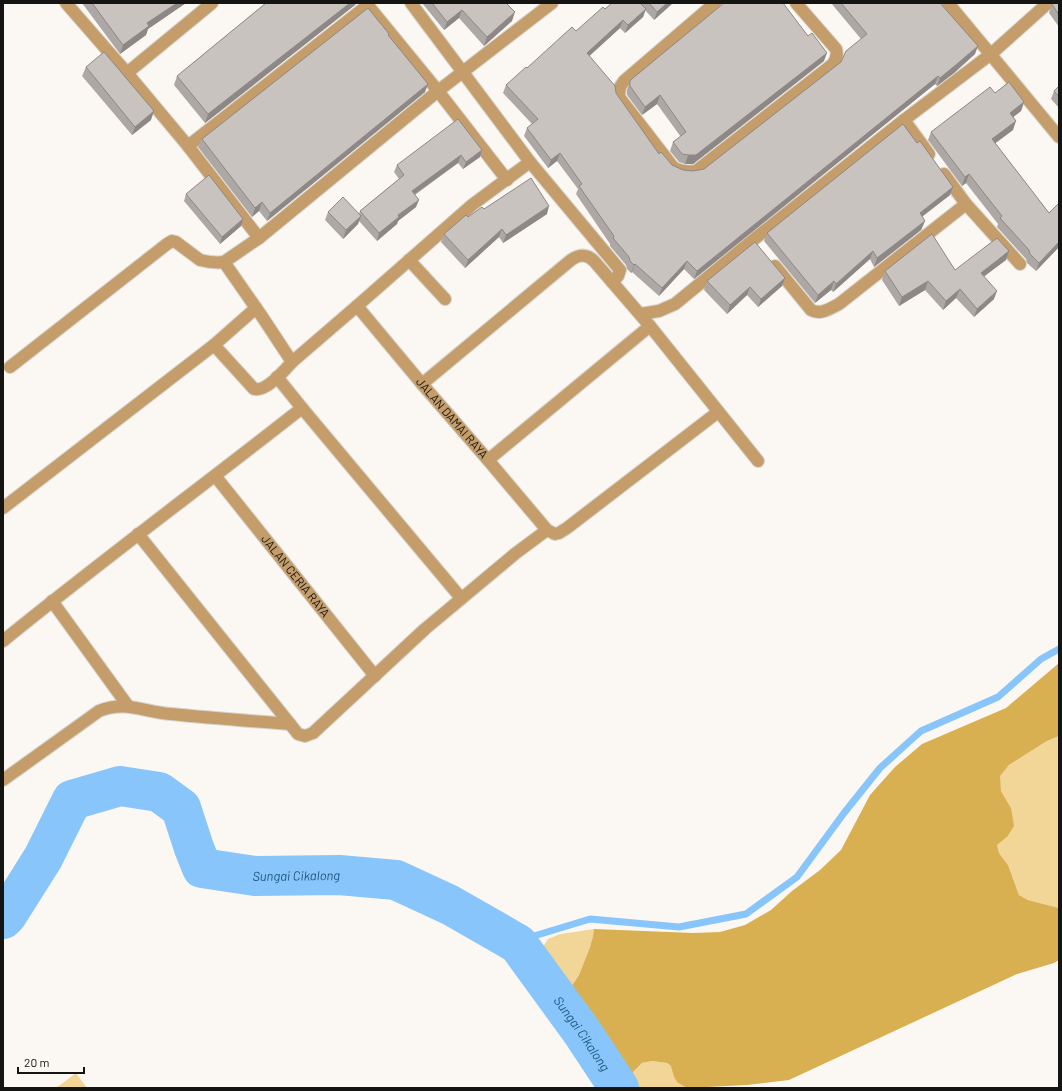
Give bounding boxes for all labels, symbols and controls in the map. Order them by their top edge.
street label: JALAN DAMAI RAYA [414,374,491,461]
street label: JALAN CERIA RAYA [259,532,333,620]
water label: Sungai Cikalong [252,867,340,884]
water label: Sungai Cikalong [551,993,614,1074]
scale bar [18,1049,84,1075]
text: 20 m [24,1055,50,1069]

